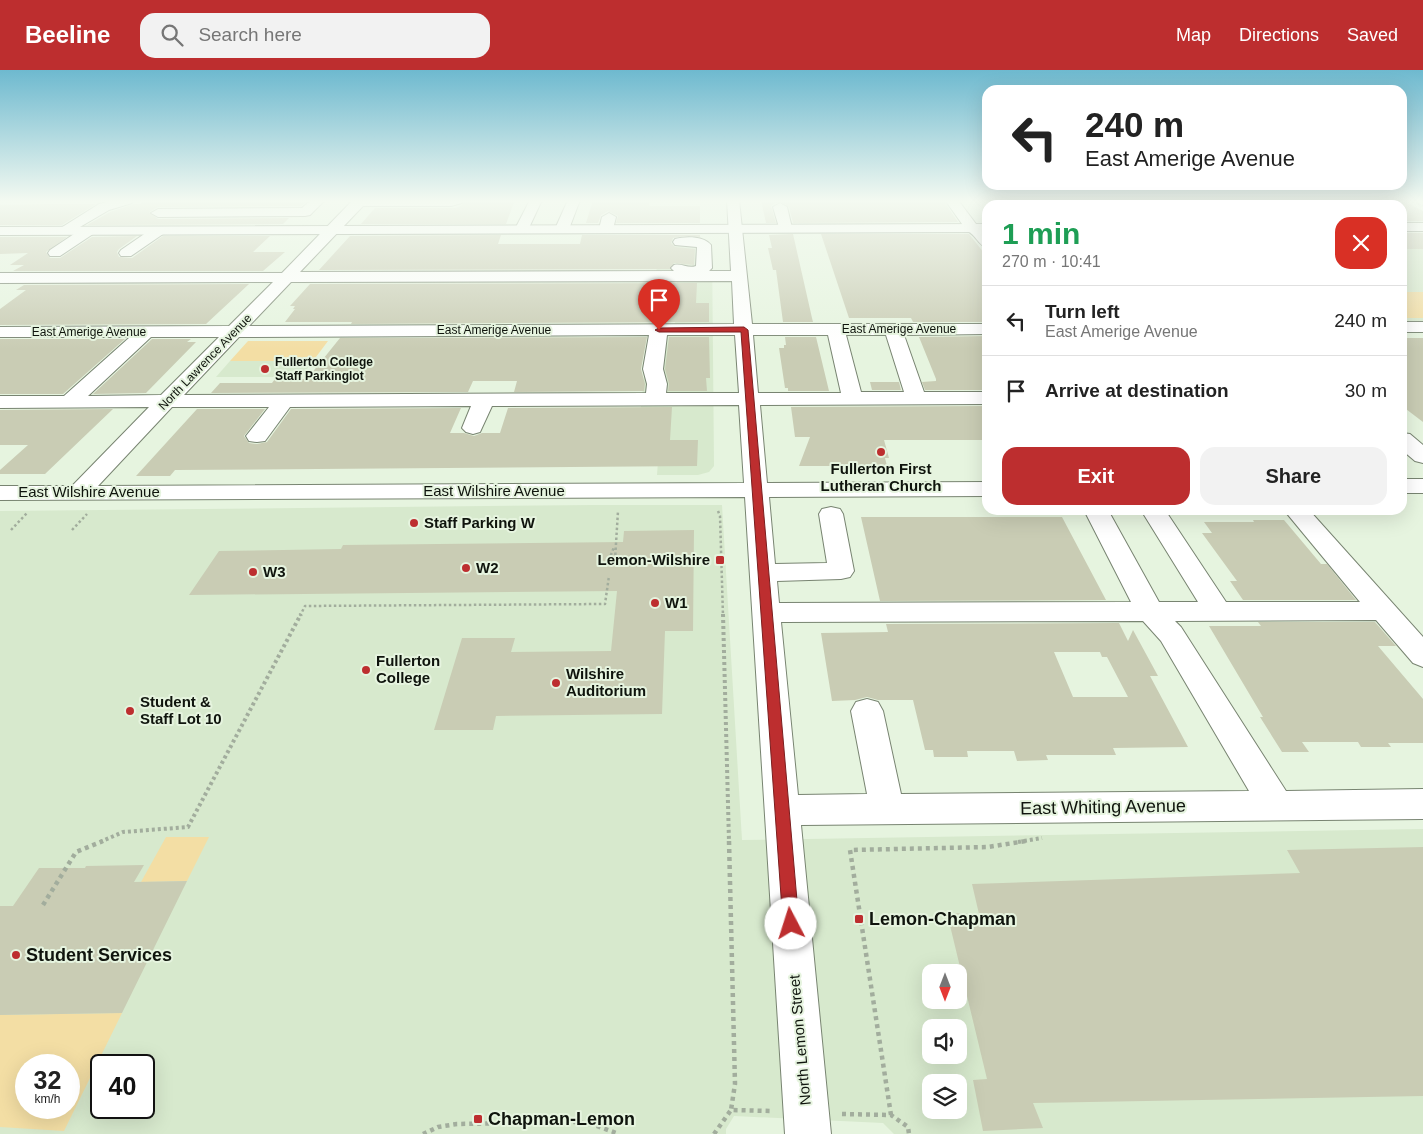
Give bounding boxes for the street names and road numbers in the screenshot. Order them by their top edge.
street label: North Lawrence Avenue [156,311,255,413]
street label: East Amerige Avenue [842,322,957,336]
street label: East Amerige Avenue [437,323,552,337]
street label: East Amerige Avenue [32,325,147,339]
street label: East Wilshire Avenue [423,482,565,499]
street label: East Wilshire Avenue [18,483,160,500]
street label: East Whiting Avenue [1020,796,1186,818]
street label: North Lemon Street [785,973,814,1106]

